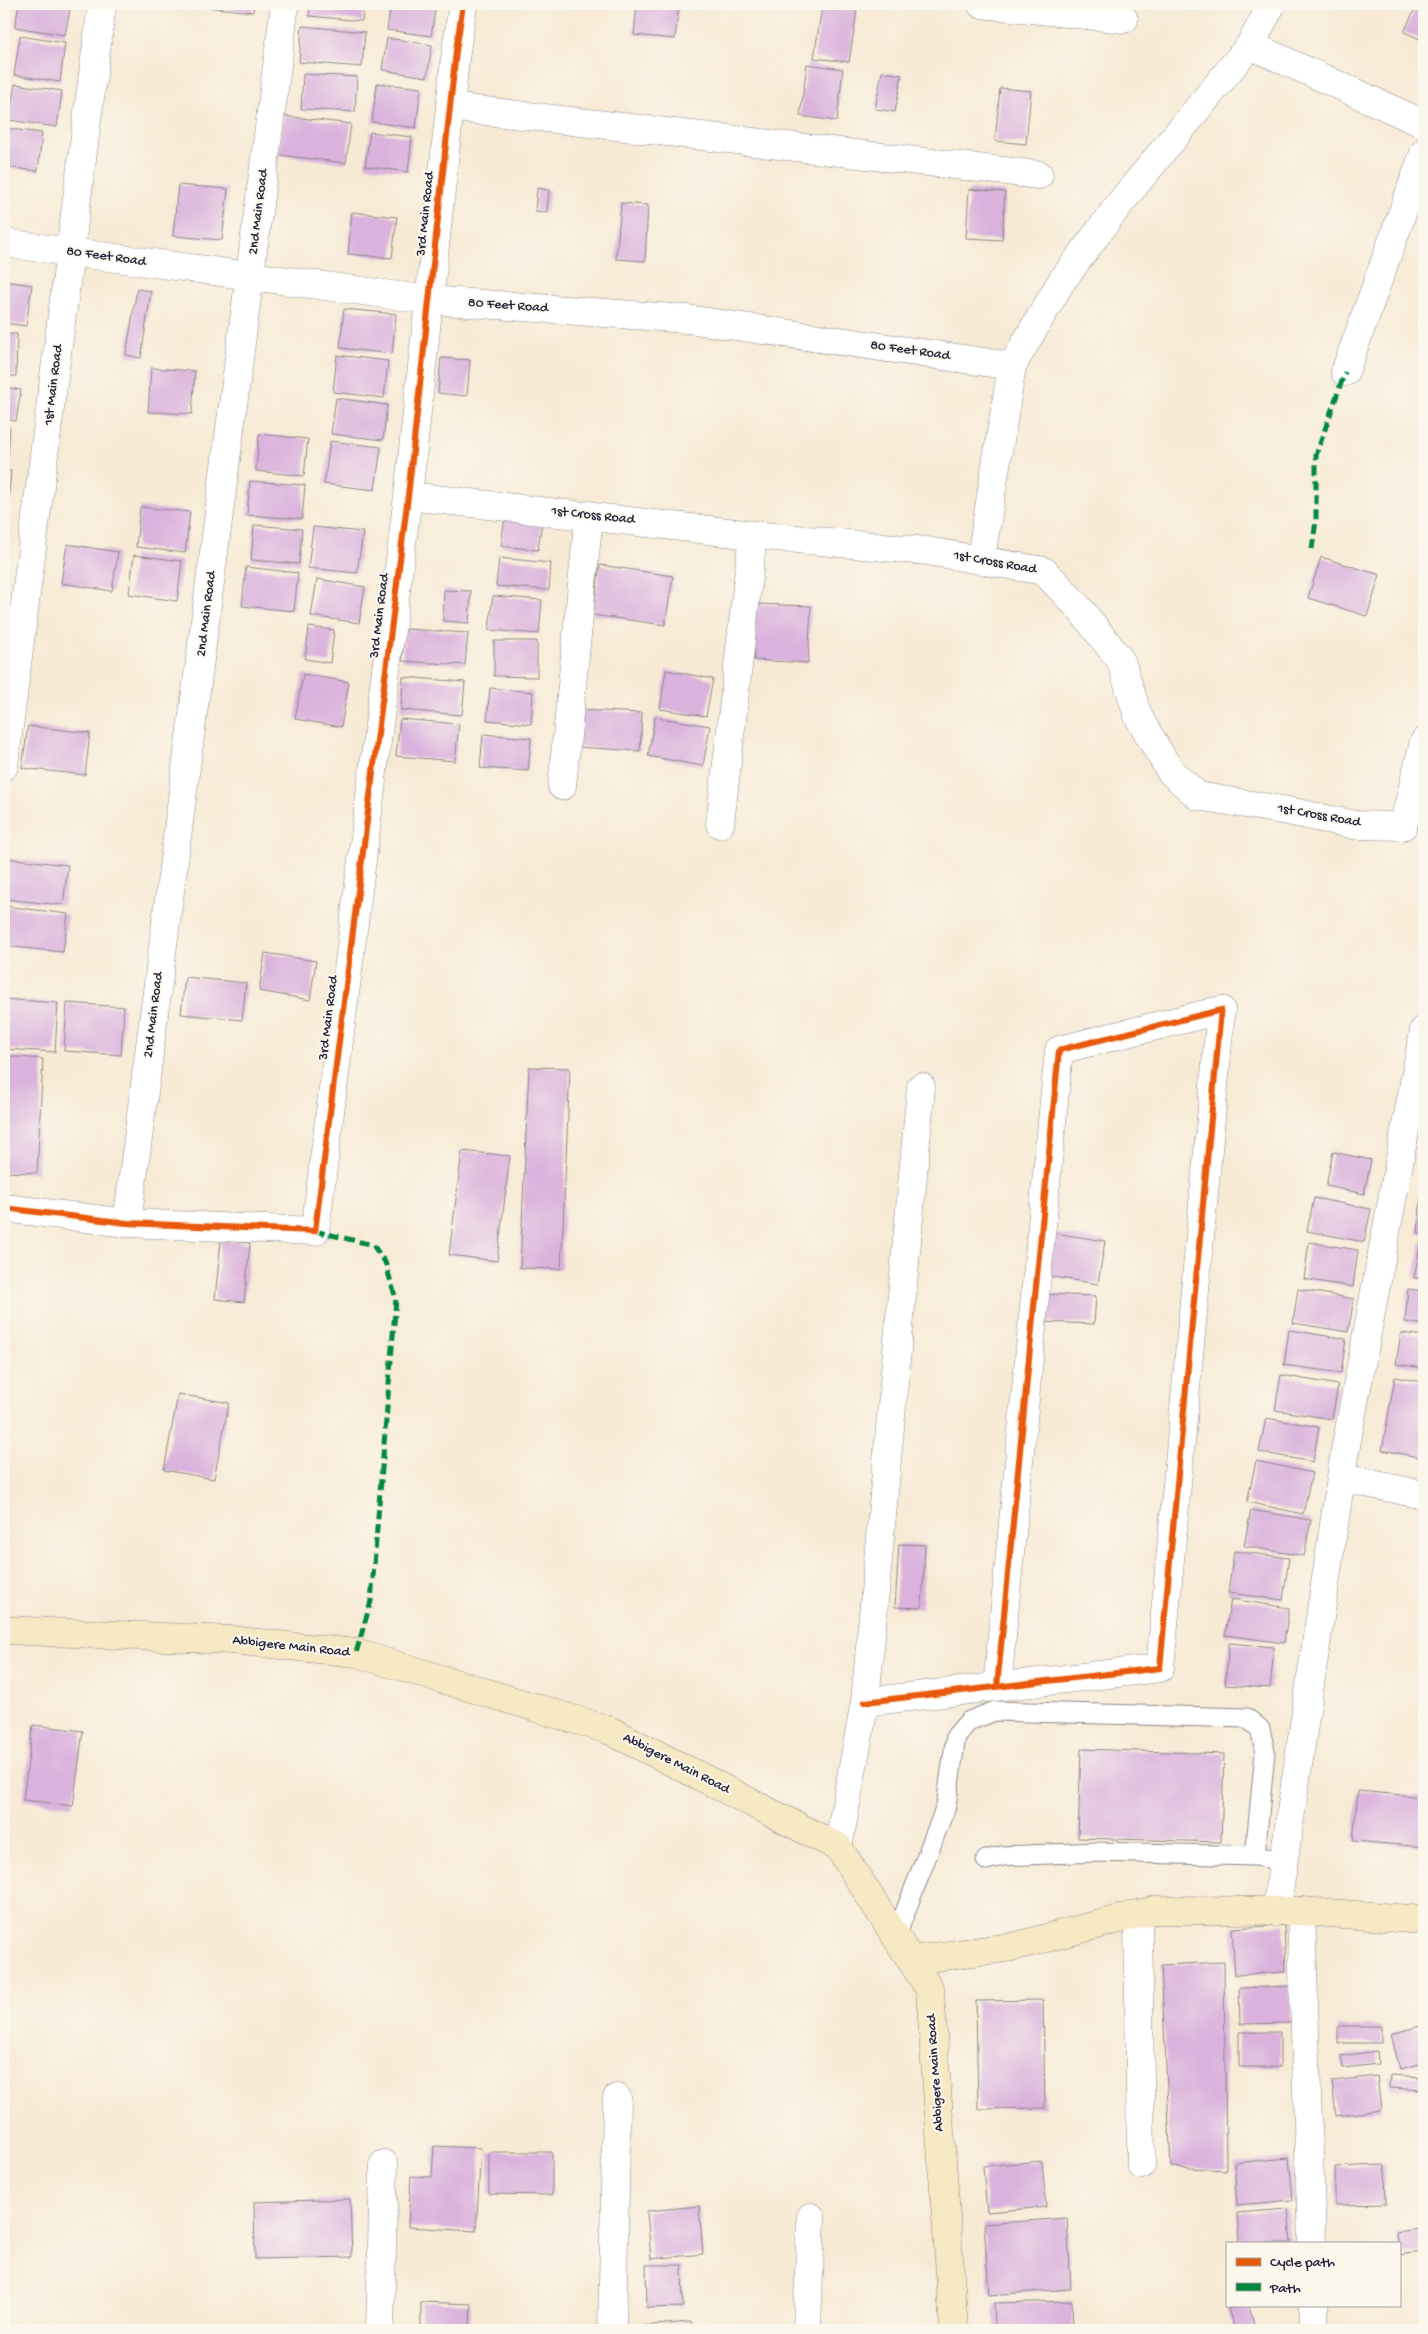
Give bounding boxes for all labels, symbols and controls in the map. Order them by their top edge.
street label: 2nd Main Road [245,166,273,256]
street label: 3rd Main Road [413,169,439,258]
street label: 80 Feet Road [65,243,149,271]
street label: 80 Feet Road [467,295,550,317]
street label: 80 Feet Road [869,337,953,365]
street label: 1st Main Road [41,342,68,427]
street label: 1st Cross Road [549,503,637,529]
street label: 1st Cross Road [951,547,1040,579]
street label: 2nd Main Road [193,568,221,658]
street label: 3rd Main Road [366,571,394,660]
street label: 1st Cross Road [1275,800,1364,832]
street label: 2nd Main Road [140,969,168,1059]
street label: 3rd Main Road [315,973,343,1062]
street label: Abbigere Main Road [232,1632,352,1662]
street label: Abbigere Main Road [620,1730,734,1799]
street label: Abbigere Main Road [923,2012,949,2132]
legend [1226,2242,1400,2306]
text: Cycle path [1270,2254,1335,2272]
text: Path [1269,2280,1301,2298]

